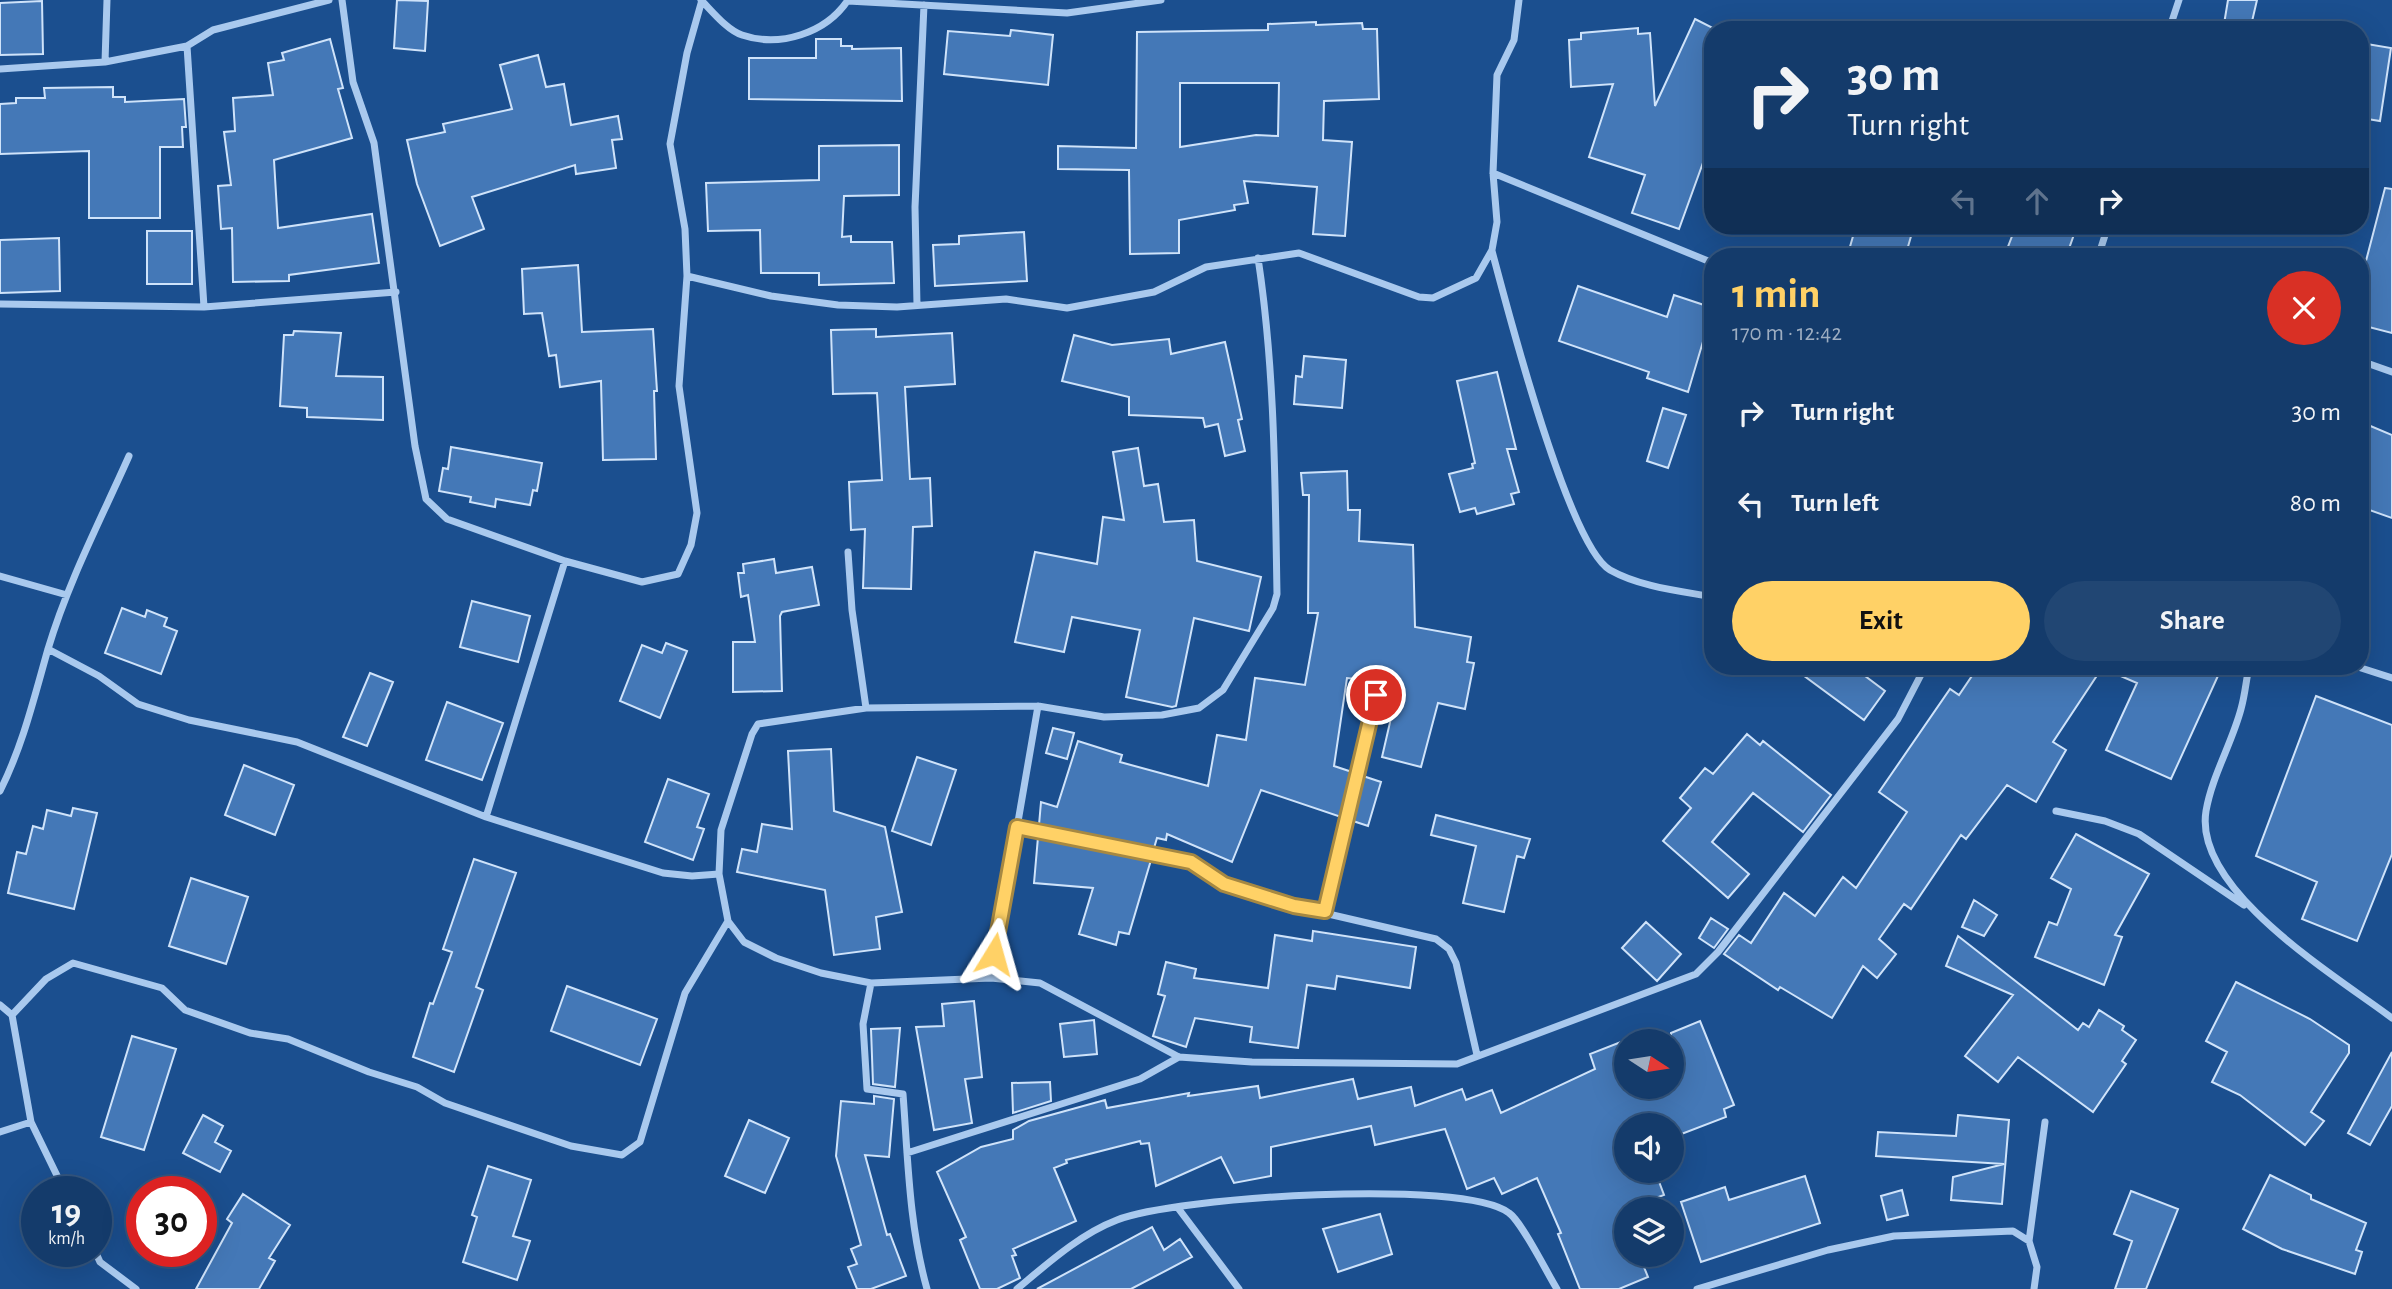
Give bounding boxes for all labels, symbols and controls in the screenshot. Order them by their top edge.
icon: right [1732,49,1823,140]
text: 30 m [1847,51,1941,100]
text: Turn right [1847,109,1969,141]
icon: left [1945,182,1983,220]
icon: ahead [2018,182,2056,220]
icon: right [2091,182,2129,220]
button: close [2267,271,2341,345]
text: 1 min [1732,273,1821,315]
text: 170 m · 12:42 [1732,322,1842,345]
icon: right [1732,394,1770,432]
text: Turn right [1791,399,1894,425]
text: 30 m [2291,399,2341,425]
icon: left [1732,485,1770,523]
text: Turn left [1791,490,1879,516]
text: 80 m [2290,490,2341,516]
button: Exit [1732,581,2030,661]
button: Share [2044,581,2341,661]
pin [1346,665,1406,725]
icon: arrive [1357,676,1395,714]
position arrow [957,917,1031,991]
north arrow [1614,1029,1684,1099]
map controls [1614,1029,1684,1267]
button: sound [1614,1113,1684,1183]
speed limit sign: 30 [126,1176,217,1267]
text: 19 [52,1195,81,1230]
button: layers [1614,1197,1684,1267]
text: km/h [48,1230,85,1248]

